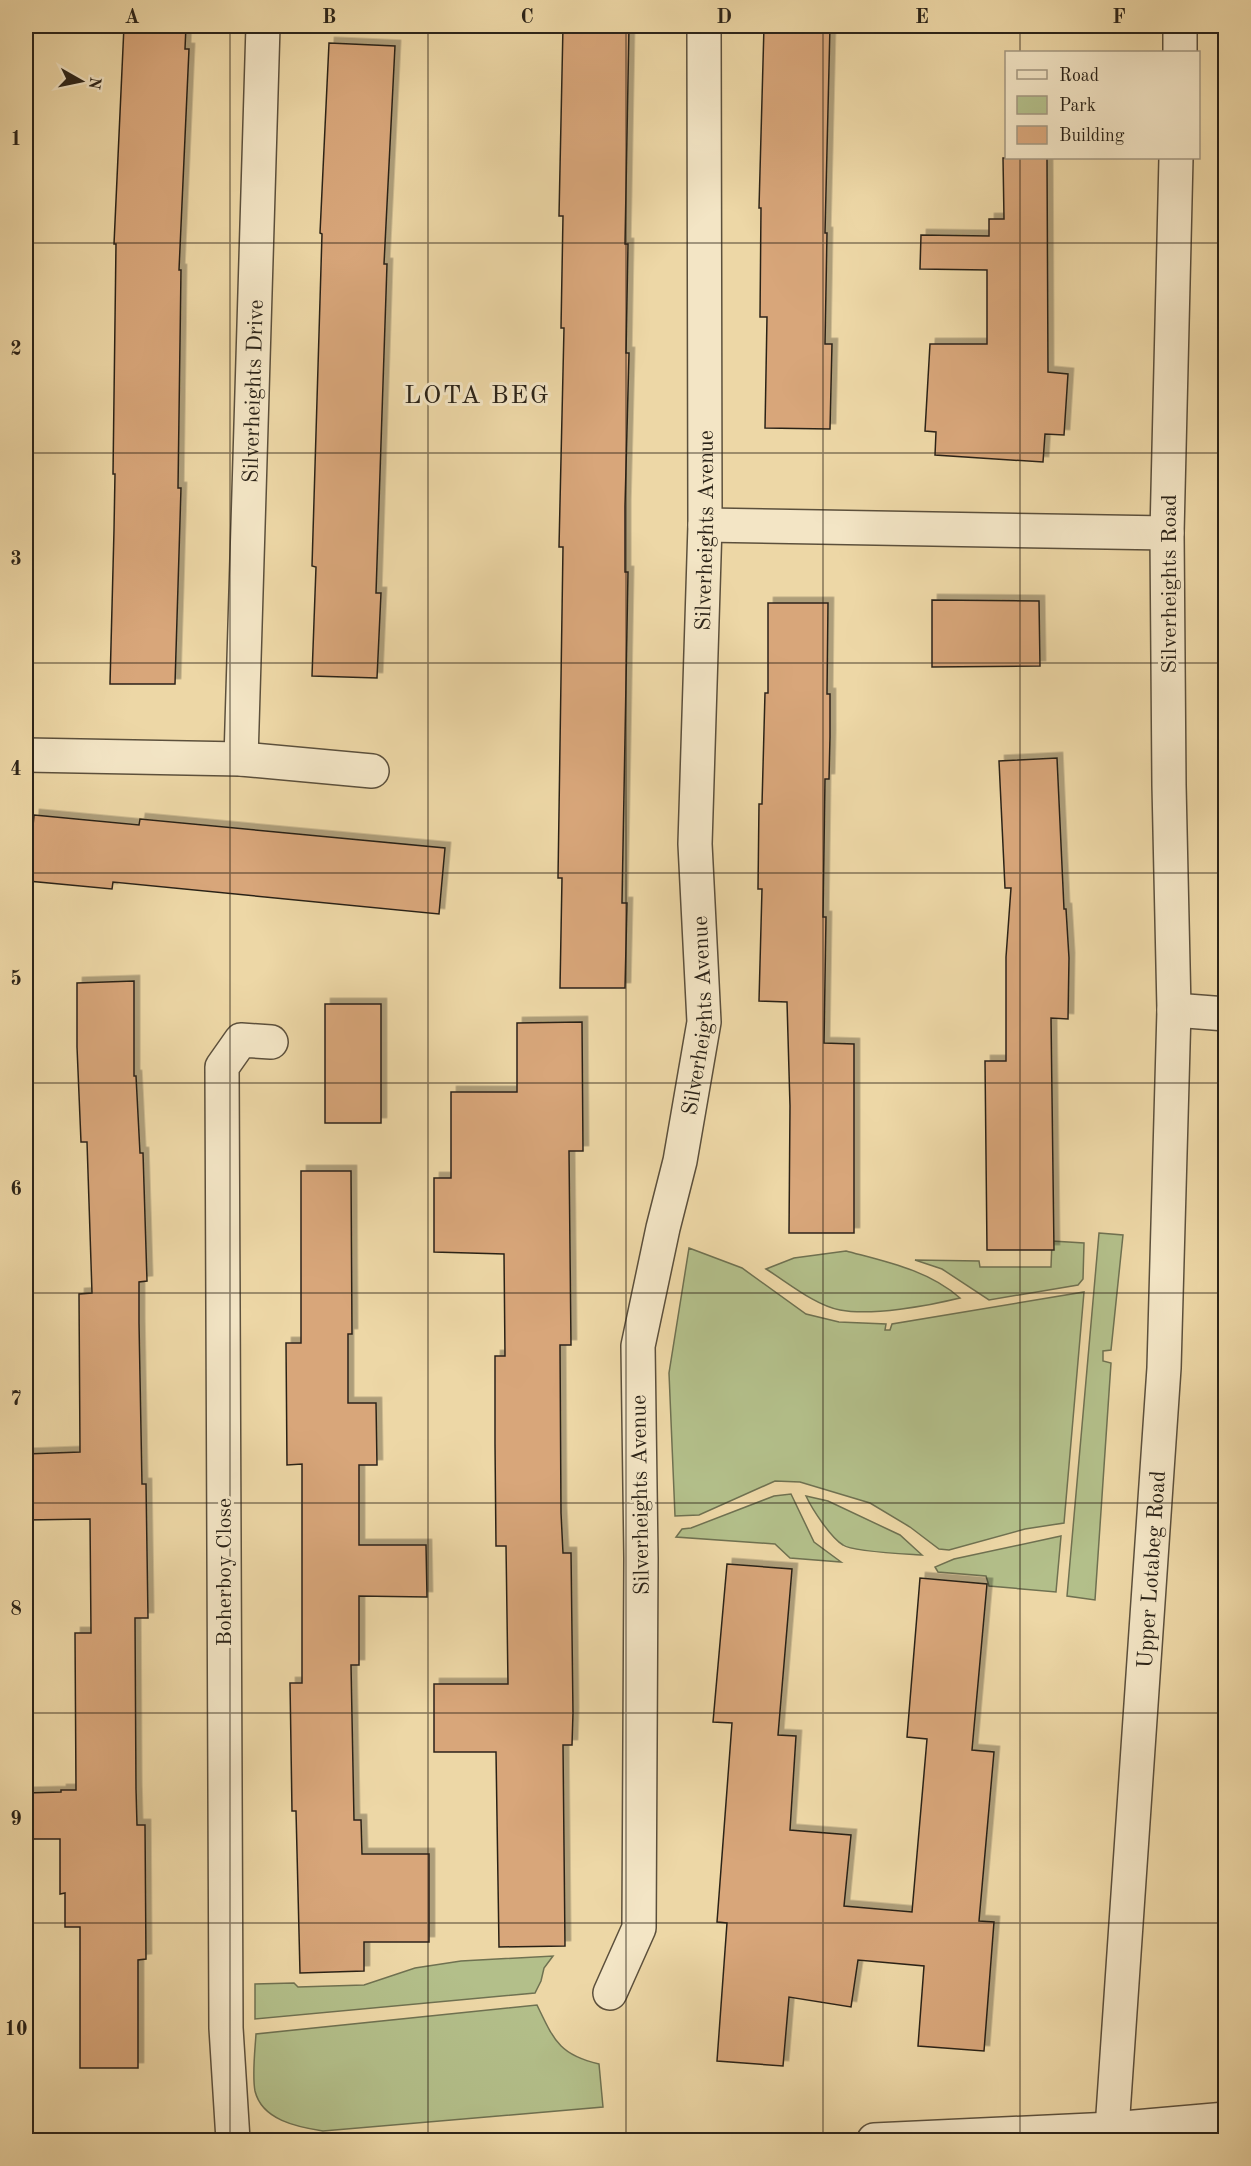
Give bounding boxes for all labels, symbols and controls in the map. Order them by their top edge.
text: A [124,8,140,28]
text: B [322,8,336,28]
text: C [520,8,534,28]
text: D [716,8,732,28]
text: E [915,8,929,28]
text: F [1112,8,1126,28]
north arrow [51,51,111,111]
legend [1005,51,1200,159]
text: Road [1059,67,1099,85]
text: N [85,76,103,91]
text: Park [1059,97,1096,115]
text: Building [1059,127,1125,145]
text: 1 [10,130,22,150]
street label: Silverheights Drive [240,299,268,483]
text: 2 [10,340,22,360]
district label: LOTA BEG [404,383,550,409]
street label: Silverheights Avenue [693,430,718,631]
street label: Silverheights Road [1159,494,1181,674]
text: 3 [10,550,22,570]
text: 4 [10,760,22,780]
street label: Silverheights Avenue [679,915,717,1117]
text: 5 [10,969,22,990]
text: 6 [10,1180,22,1200]
text: 7 [10,1390,22,1410]
street label: Silverheights Avenue [628,1395,654,1595]
street label: Upper Lotabeg Road [1135,1470,1170,1669]
street label: Boherboy Close [214,1498,236,1646]
text: 8 [10,1600,22,1620]
text: 9 [10,1810,22,1830]
text: 10 [4,2020,28,2040]

